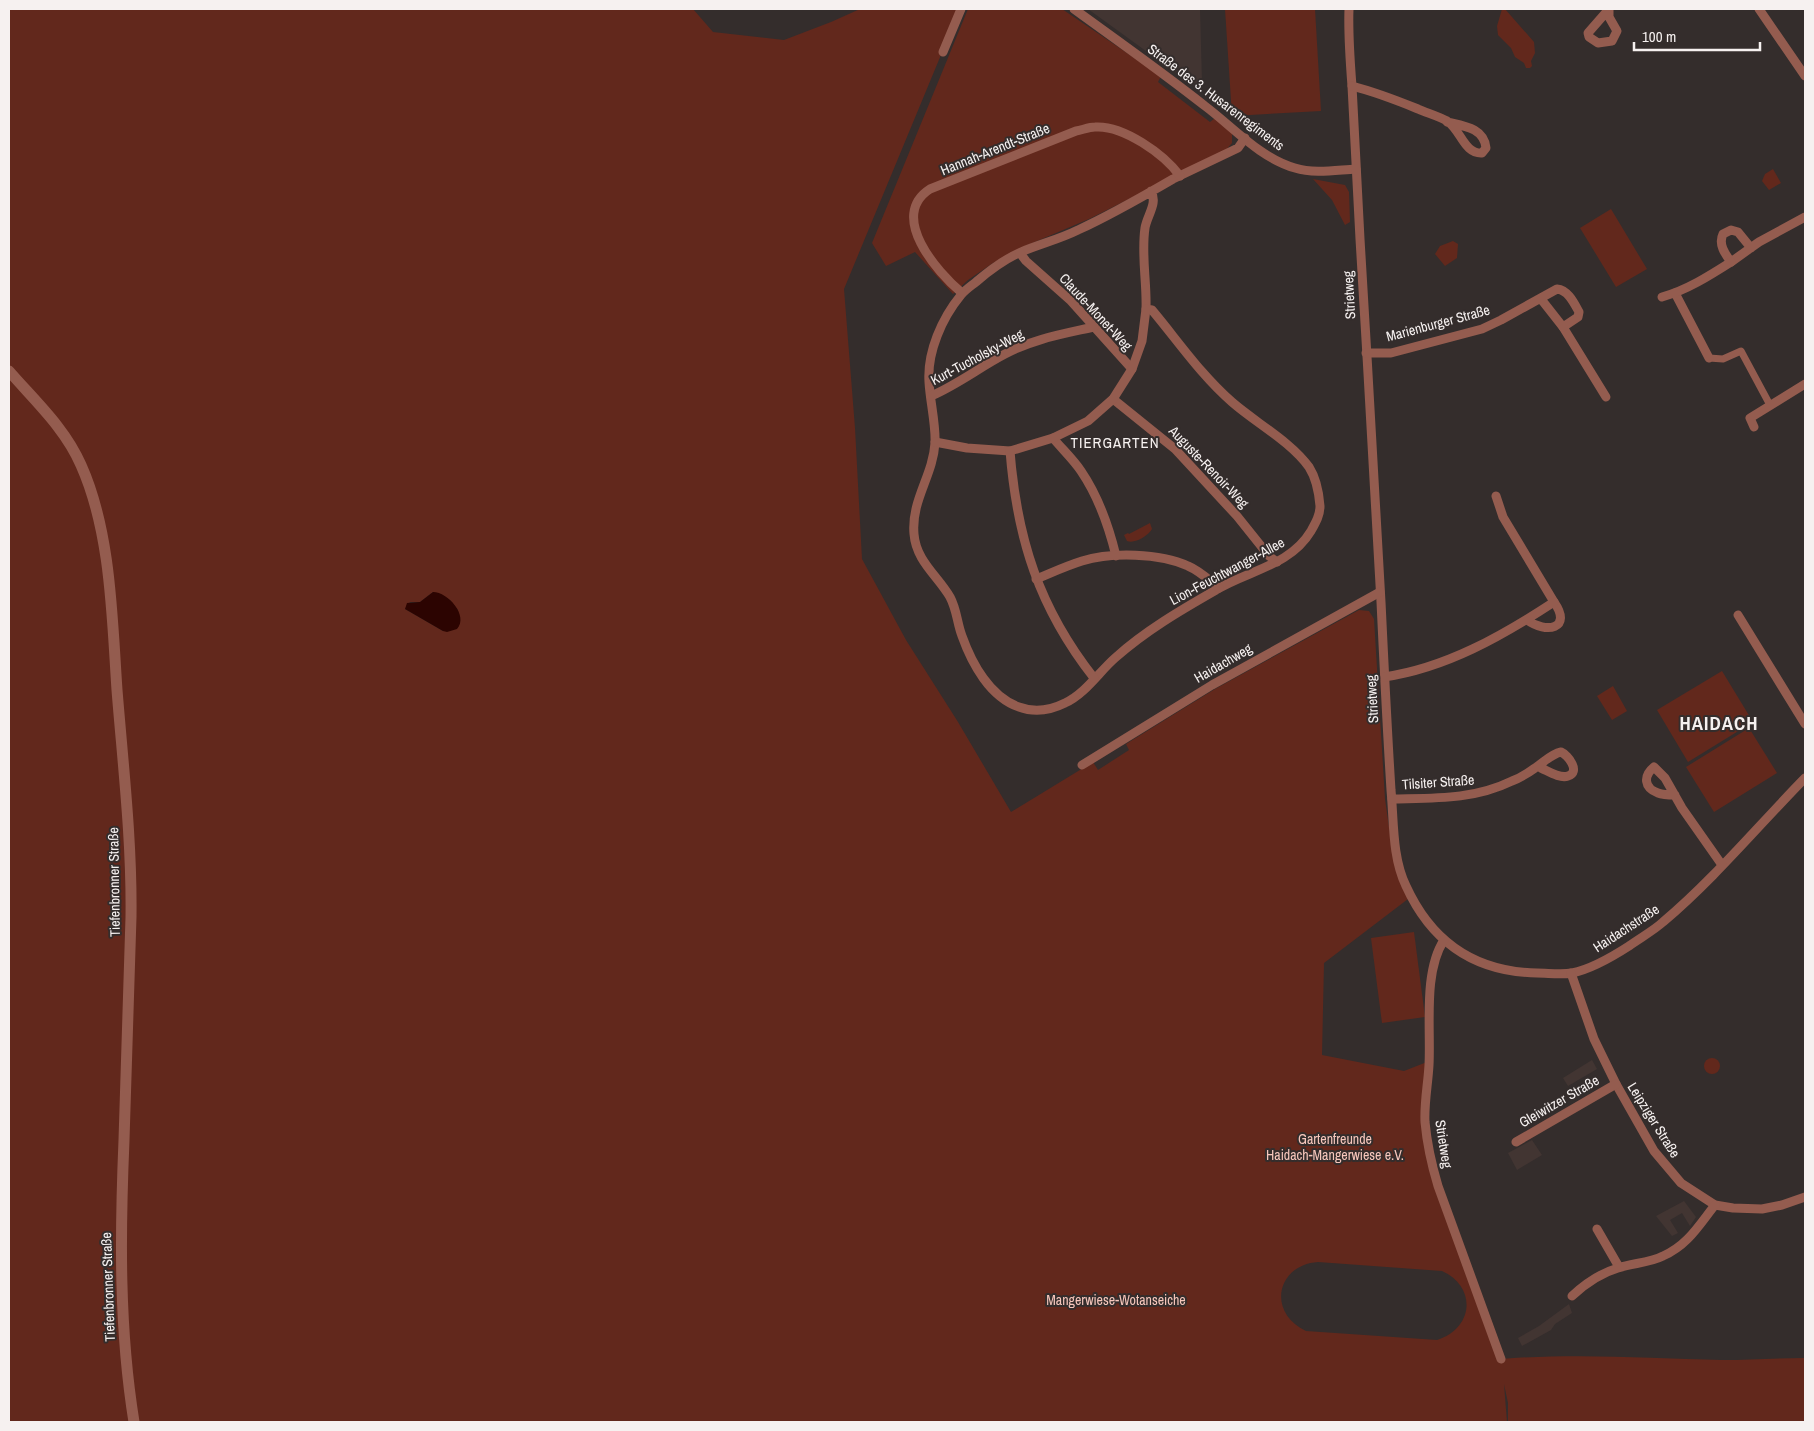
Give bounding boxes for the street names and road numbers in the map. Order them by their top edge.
street label: Straße des 3. Husarenregiments [1144,40,1288,154]
street label: Hannah-Arendt-Straße [938,119,1052,179]
street label: Claude-Monet-Weg [1056,270,1137,355]
street label: Strietweg [1339,270,1359,320]
street label: Marienburger Straße [1384,301,1492,345]
street label: Kurt-Tucholsky-Weg [927,325,1027,389]
street label: Auguste-Renoir-Weg [1164,421,1253,512]
street label: Lion-Feuchtwanger-Allee [1166,533,1288,609]
street label: Haidachweg [1191,639,1256,687]
street label: Strietweg [1362,674,1382,724]
street label: Tilsiter Straße [1401,770,1475,794]
street label: Tiefenbronner Straße [104,827,124,937]
street label: Haidachstraße [1590,900,1662,956]
street label: Gleiwitzer Straße [1516,1071,1602,1131]
street label: Leipziger Straße [1624,1079,1684,1161]
street label: Strietweg [1431,1119,1457,1170]
street label: Tiefenbronner Straße [97,1232,119,1342]

